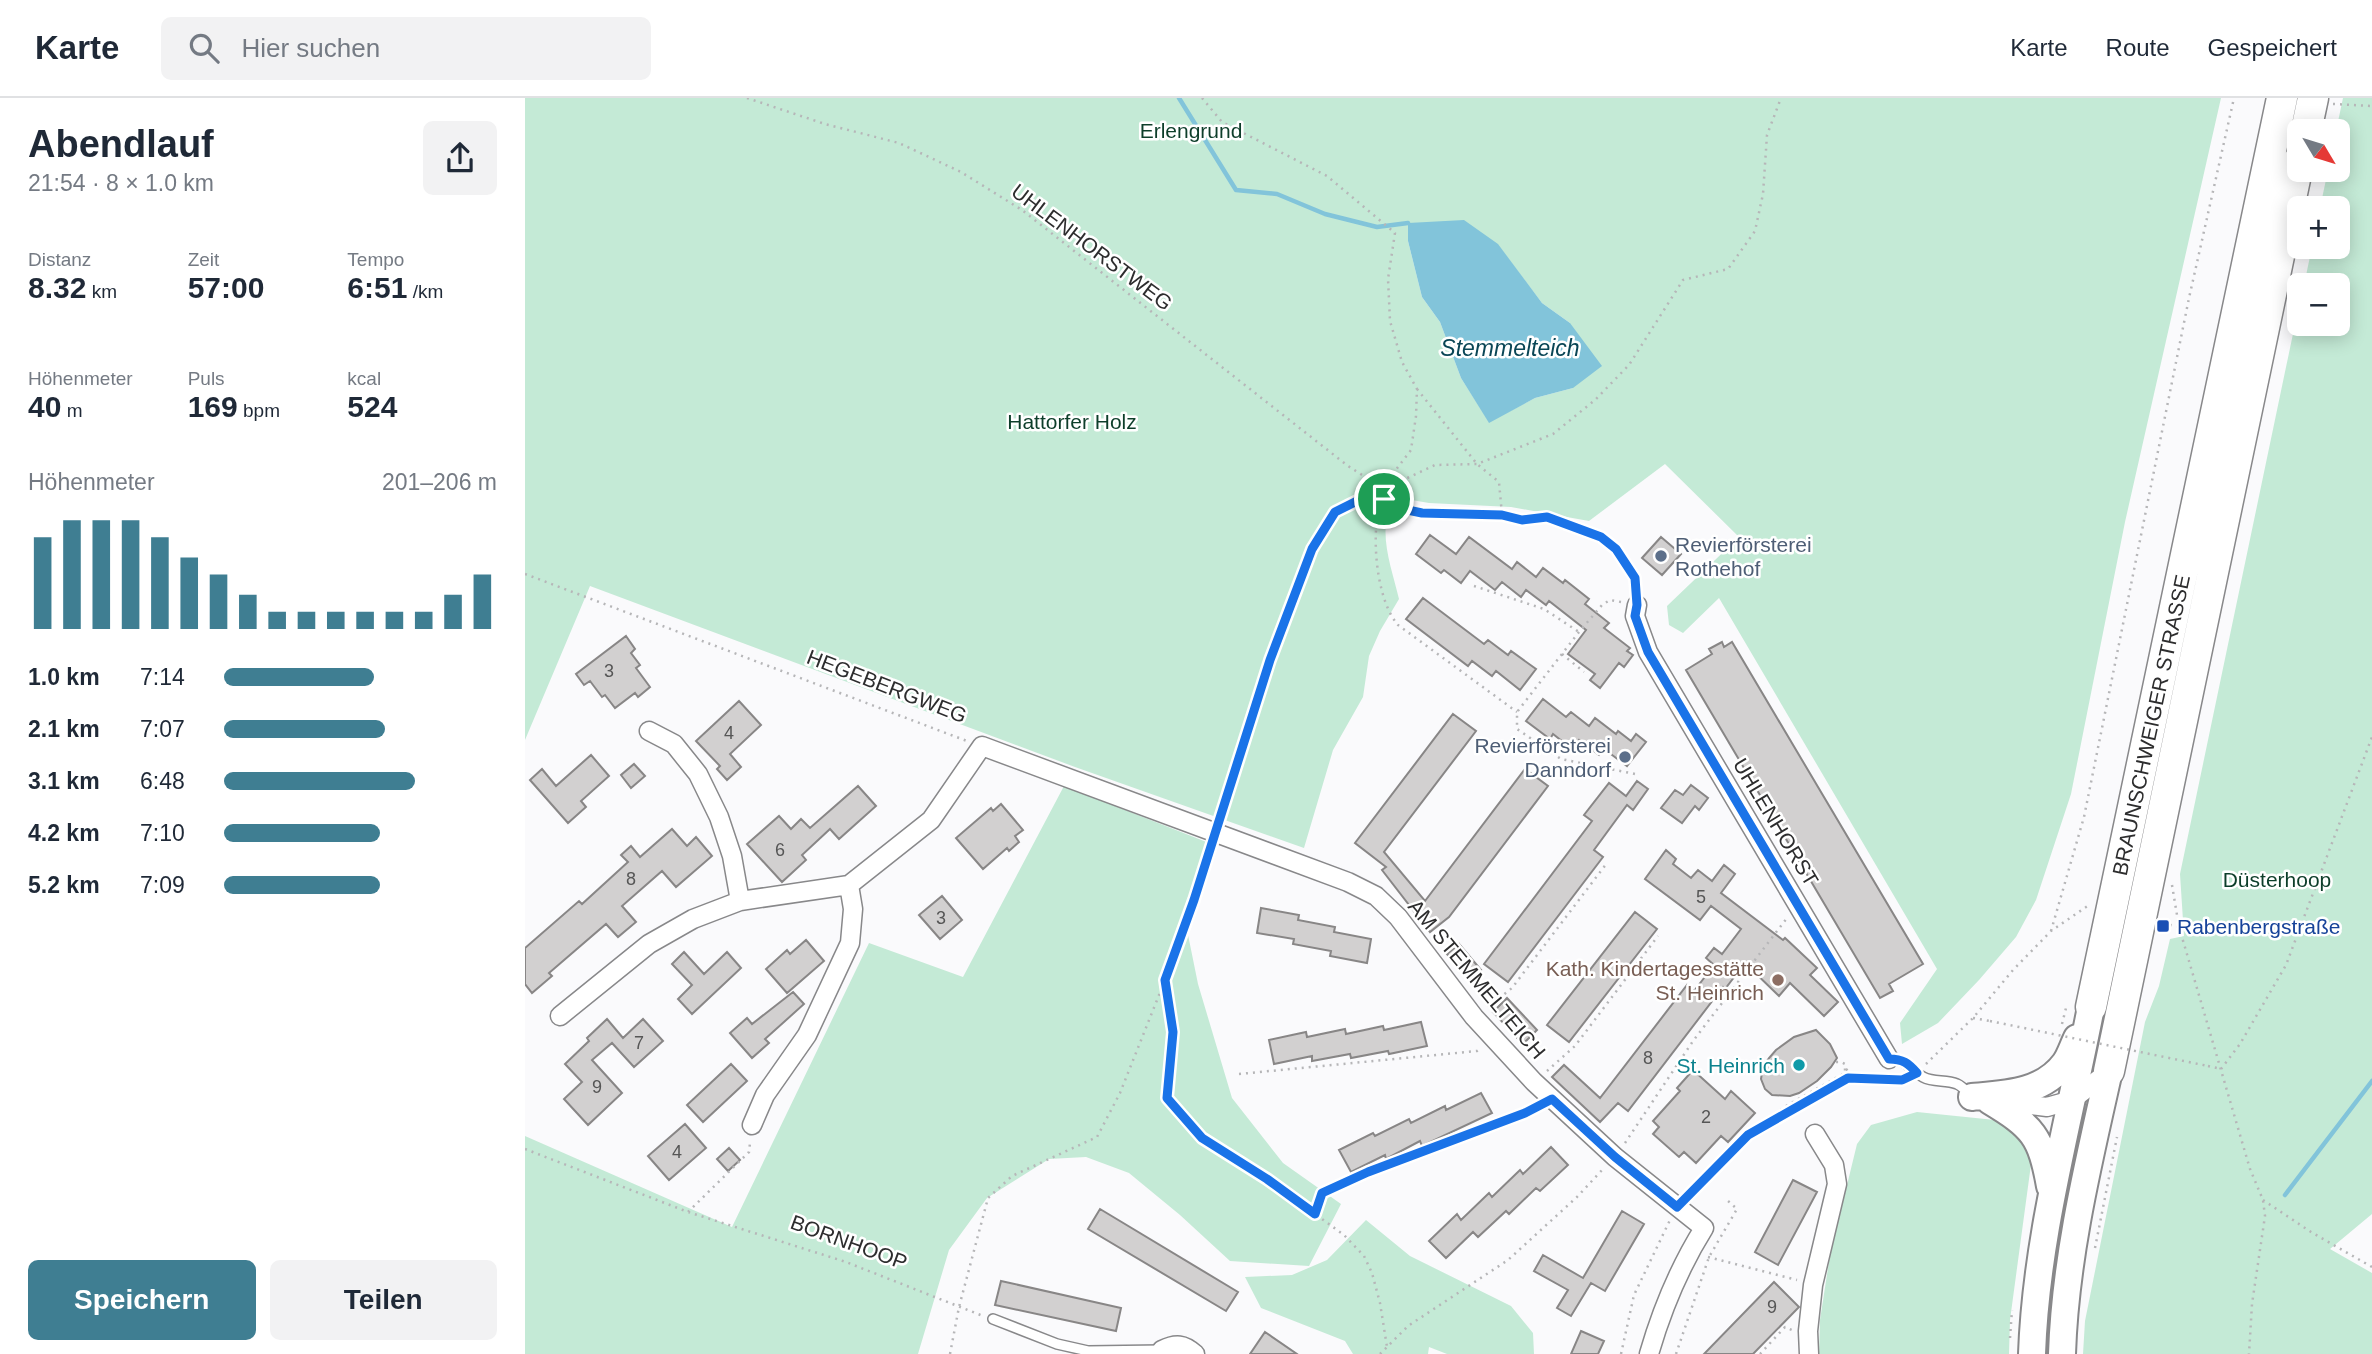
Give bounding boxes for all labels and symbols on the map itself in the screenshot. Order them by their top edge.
park label: Erlengrund [1140,119,1242,142]
north arrow [2287,119,2350,182]
street label: UHLENHORSTWEG [1007,179,1177,315]
water label: Stemmelteich [1440,335,1580,361]
park label: Hattorfer Holz [1007,410,1137,433]
pin [1354,469,1414,529]
place label: Revierförsterei Rothehof [1675,533,1812,580]
marker: Revierförsterei Rothehof [1653,548,1669,564]
street label: BRAUNSCHWEIGER STRASSE [2108,573,2194,877]
street label: HEGEBERGWEG [804,645,970,727]
house number: 3 [604,661,614,681]
house number: 4 [724,723,734,743]
place label: Revierförsterei Danndorf [1474,734,1611,781]
marker: Revierförsterei Danndorf [1617,749,1633,765]
street label: UHLENHORST [1729,754,1823,890]
house number: 6 [775,840,785,860]
park label: Düsterhoop [2223,868,2331,891]
house number: 8 [626,869,636,889]
house number: 5 [1696,887,1706,907]
street label: AM STEMMELTEICH [1404,895,1550,1063]
house number: 3 [936,908,946,928]
place label: Rabenbergstraße [2177,915,2340,938]
marker: Rabenbergstraße [2155,918,2171,934]
place label: Kath. Kindertagesstätte St. Heinrich [1546,957,1764,1004]
marker: Kath. Kindertagesstätte St. Heinrich [1770,972,1786,988]
house number: 7 [634,1033,644,1053]
house number: 8 [1643,1048,1653,1068]
place label: St. Heinrich [1676,1054,1785,1077]
marker: St. Heinrich [1791,1057,1807,1073]
house number: 9 [592,1077,602,1097]
house number: 2 [1701,1107,1711,1127]
house number: 4 [672,1142,682,1162]
street label: BORNHOOP [788,1210,910,1274]
house number: 9 [1767,1297,1777,1317]

